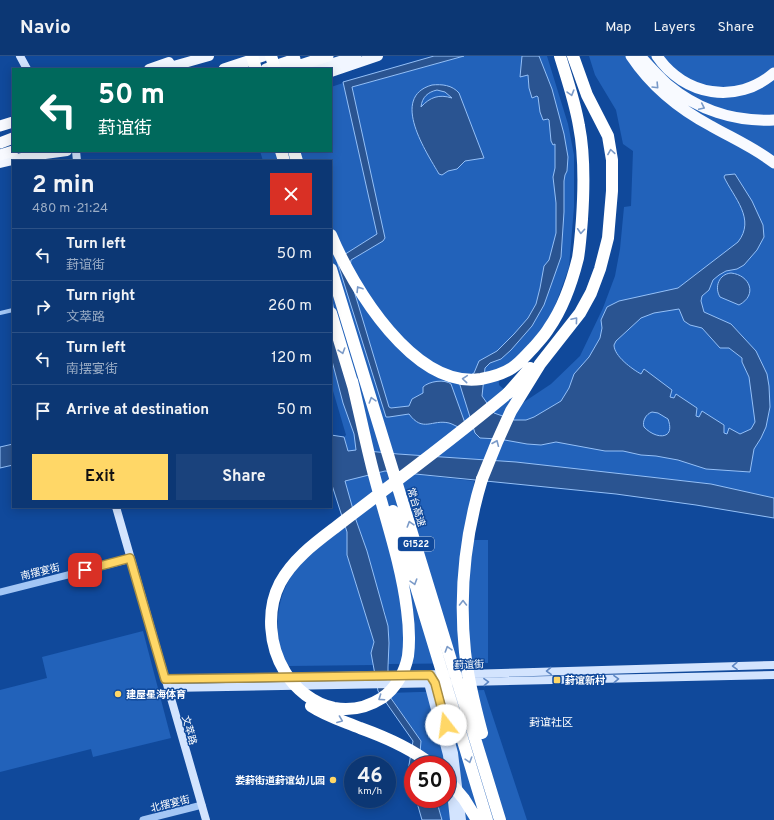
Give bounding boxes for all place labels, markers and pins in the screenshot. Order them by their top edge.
pin [68,553,102,587]
place label: 葑谊新村 [565,674,605,688]
marker: 葑谊新村 [552,675,562,685]
marker: 建屋·星海体育 [113,689,123,699]
place label: 建屋·星海体育 [126,689,186,702]
place label: 娄葑街道葑谊幼儿园 [235,774,325,788]
marker: 娄葑街道葑谊幼儿园 [328,775,338,785]

